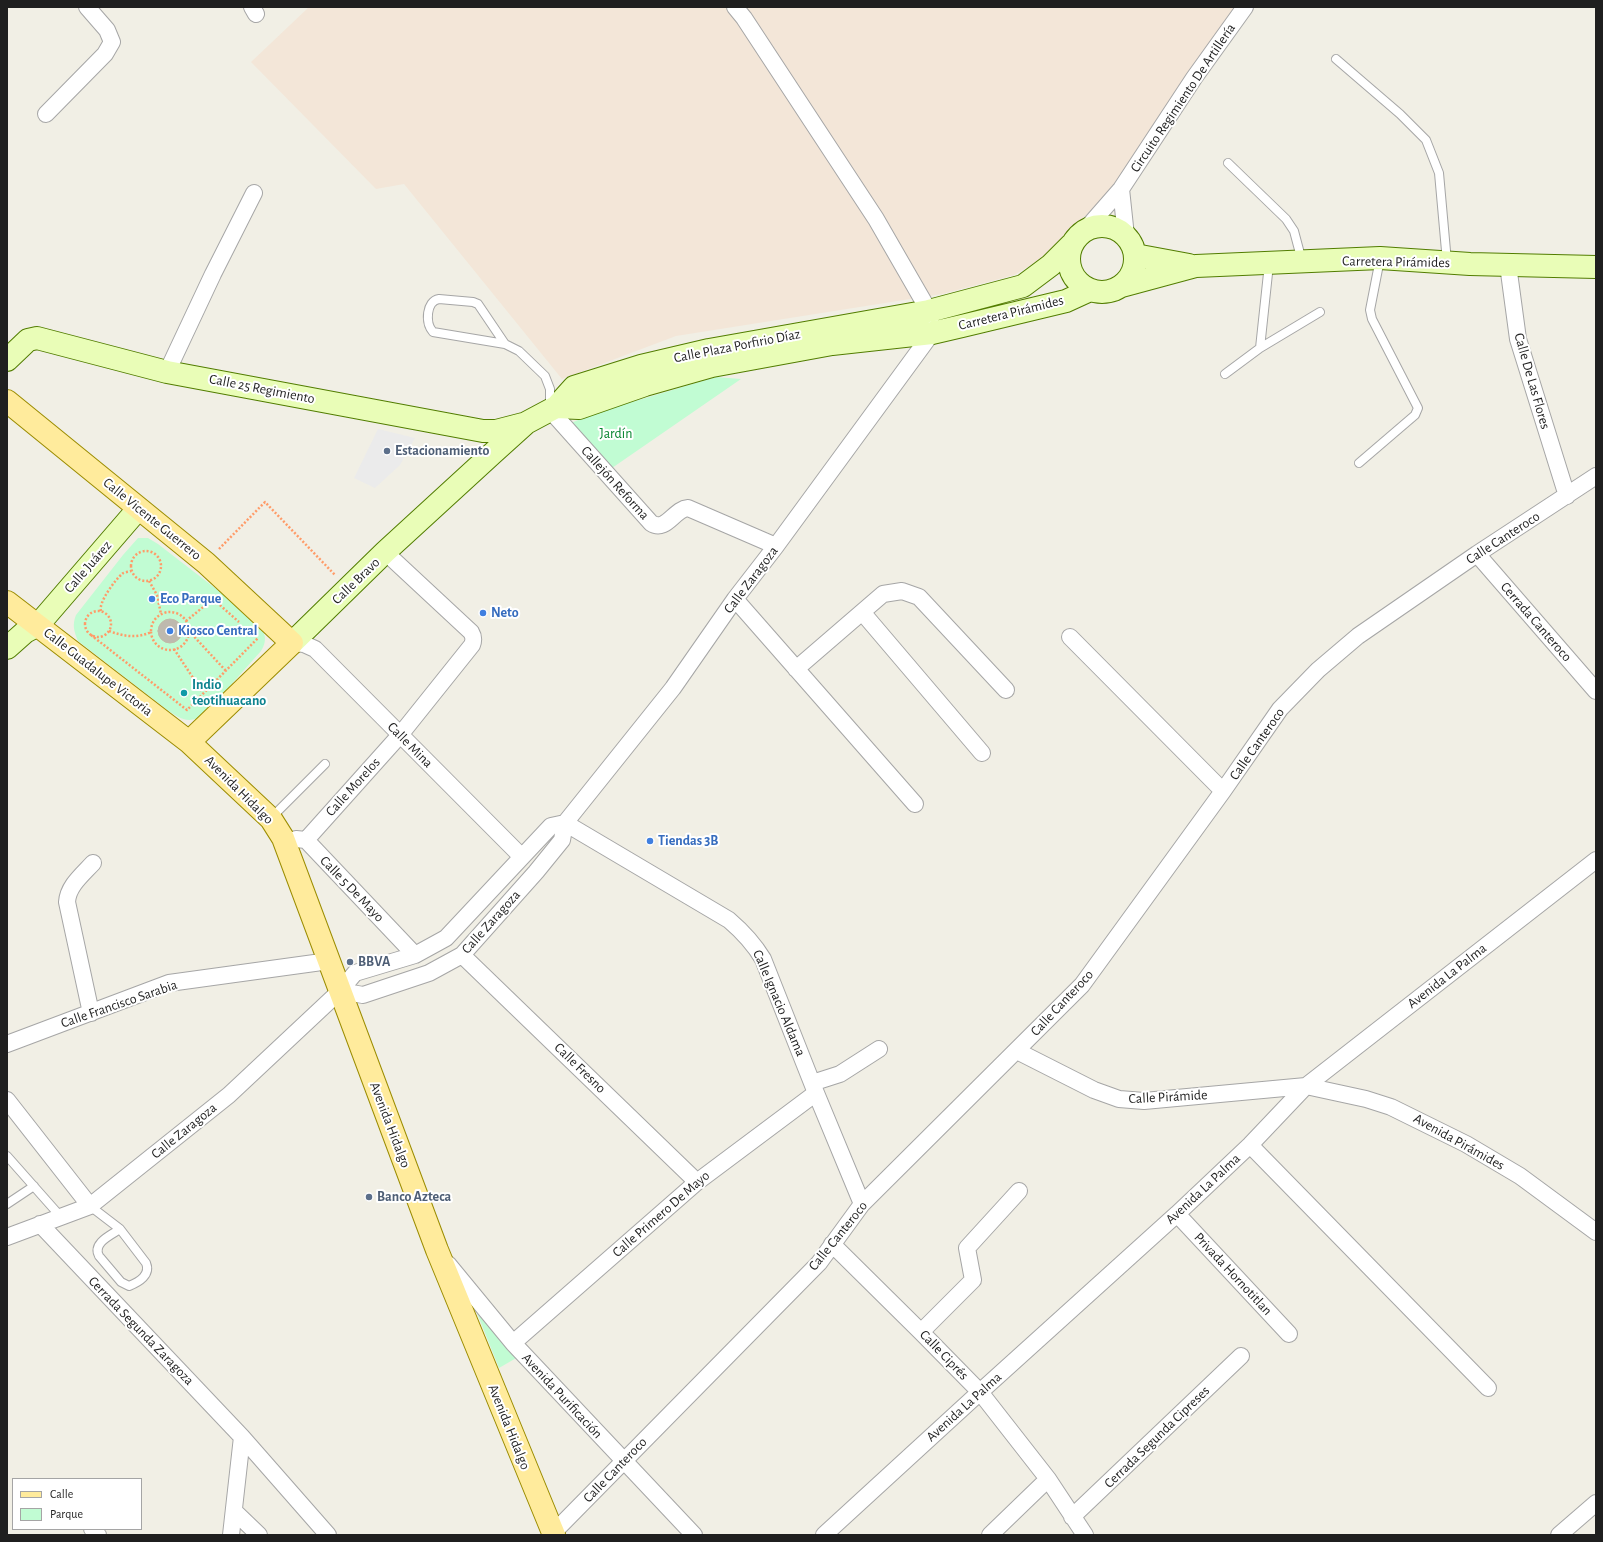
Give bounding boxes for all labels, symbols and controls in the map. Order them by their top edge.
street label: Circuito Regimiento De Artillería [1127,20,1239,176]
street label: Carretera Pirámides [1342,253,1450,271]
street label: Carretera Pirámides [957,292,1065,334]
street label: Calle Plaza Porfirio Díaz [672,325,802,367]
street label: Calle De Las Flores [1510,331,1554,431]
street label: Calle 25 Regimiento [208,371,316,407]
park label: Jardín [600,426,632,442]
place label: Estacionamiento [395,443,489,459]
street label: Callejón Reforma [577,443,653,523]
marker: Estacionamiento [382,446,392,456]
street label: Calle Vicente Guerrero [100,474,204,564]
street label: Calle Canteroco [1463,508,1543,568]
street label: Calle Juárez [61,537,115,597]
street label: Calle Zaragoza [720,543,782,617]
street label: Calle Bravo [329,554,383,608]
street label: Cerrada Canteroco [1497,579,1575,665]
place label: Eco Parque [160,591,221,607]
marker: Eco Parque [147,594,157,604]
place label: Neto [491,605,519,621]
marker: Neto [478,608,488,618]
place label: Kiosco Central [178,623,257,639]
street label: Calle Guadalupe Victoria [40,624,156,720]
marker: Kiosco Central [165,626,175,636]
place label: Indio teotihuacano [192,677,266,710]
marker: Indio teotihuacano [179,688,189,698]
street label: Calle Canteroco [1226,705,1288,783]
street label: Calle Mina [384,719,436,771]
street label: Avenida Hidalgo [201,752,277,828]
street label: Calle Morelos [322,754,384,820]
place label: Tiendas 3B [658,833,718,849]
marker: Tiendas 3B [645,836,655,846]
street label: Calle 5 De Mayo [316,853,388,925]
street label: Calle Zaragoza [458,887,524,957]
street label: Avenida La Palma [1404,940,1490,1012]
street label: Calle Ignacio Aldama [749,947,809,1059]
place label: BBVA [358,954,390,970]
marker: BBVA [345,957,355,967]
street label: Calle Canteroco [1027,966,1097,1040]
street label: Calle Francisco Sarabia [59,976,179,1032]
street label: Calle Fresno [551,1039,609,1097]
street label: Avenida Hidalgo [366,1080,414,1170]
street label: Calle Pirámide [1128,1087,1208,1107]
street label: Calle Zaragoza [148,1099,220,1163]
street label: Avenida Pirámides [1411,1110,1507,1174]
street label: Avenida La Palma [1162,1150,1244,1228]
street label: Calle Primero De Mayo [609,1167,713,1261]
place label: Banco Azteca [377,1189,451,1205]
marker: Banco Azteca [364,1192,374,1202]
street label: Calle Canteroco [805,1198,871,1274]
street label: Privada Hornotitlan [1190,1229,1276,1319]
street label: Cerrada Segunda Zaragoza [85,1273,197,1389]
street label: Calle Ciprés [916,1326,972,1384]
street label: Avenida Purificación [518,1350,606,1442]
street label: Avenida La Palma [923,1369,1005,1445]
street label: Avenida Hidalgo [484,1382,534,1472]
street label: Cerrada Segunda Cipreses [1101,1382,1213,1492]
street label: Calle Canteroco [580,1434,650,1506]
legend [12,1478,142,1530]
text: Calle [50,1488,73,1500]
text: Parque [50,1508,83,1520]

